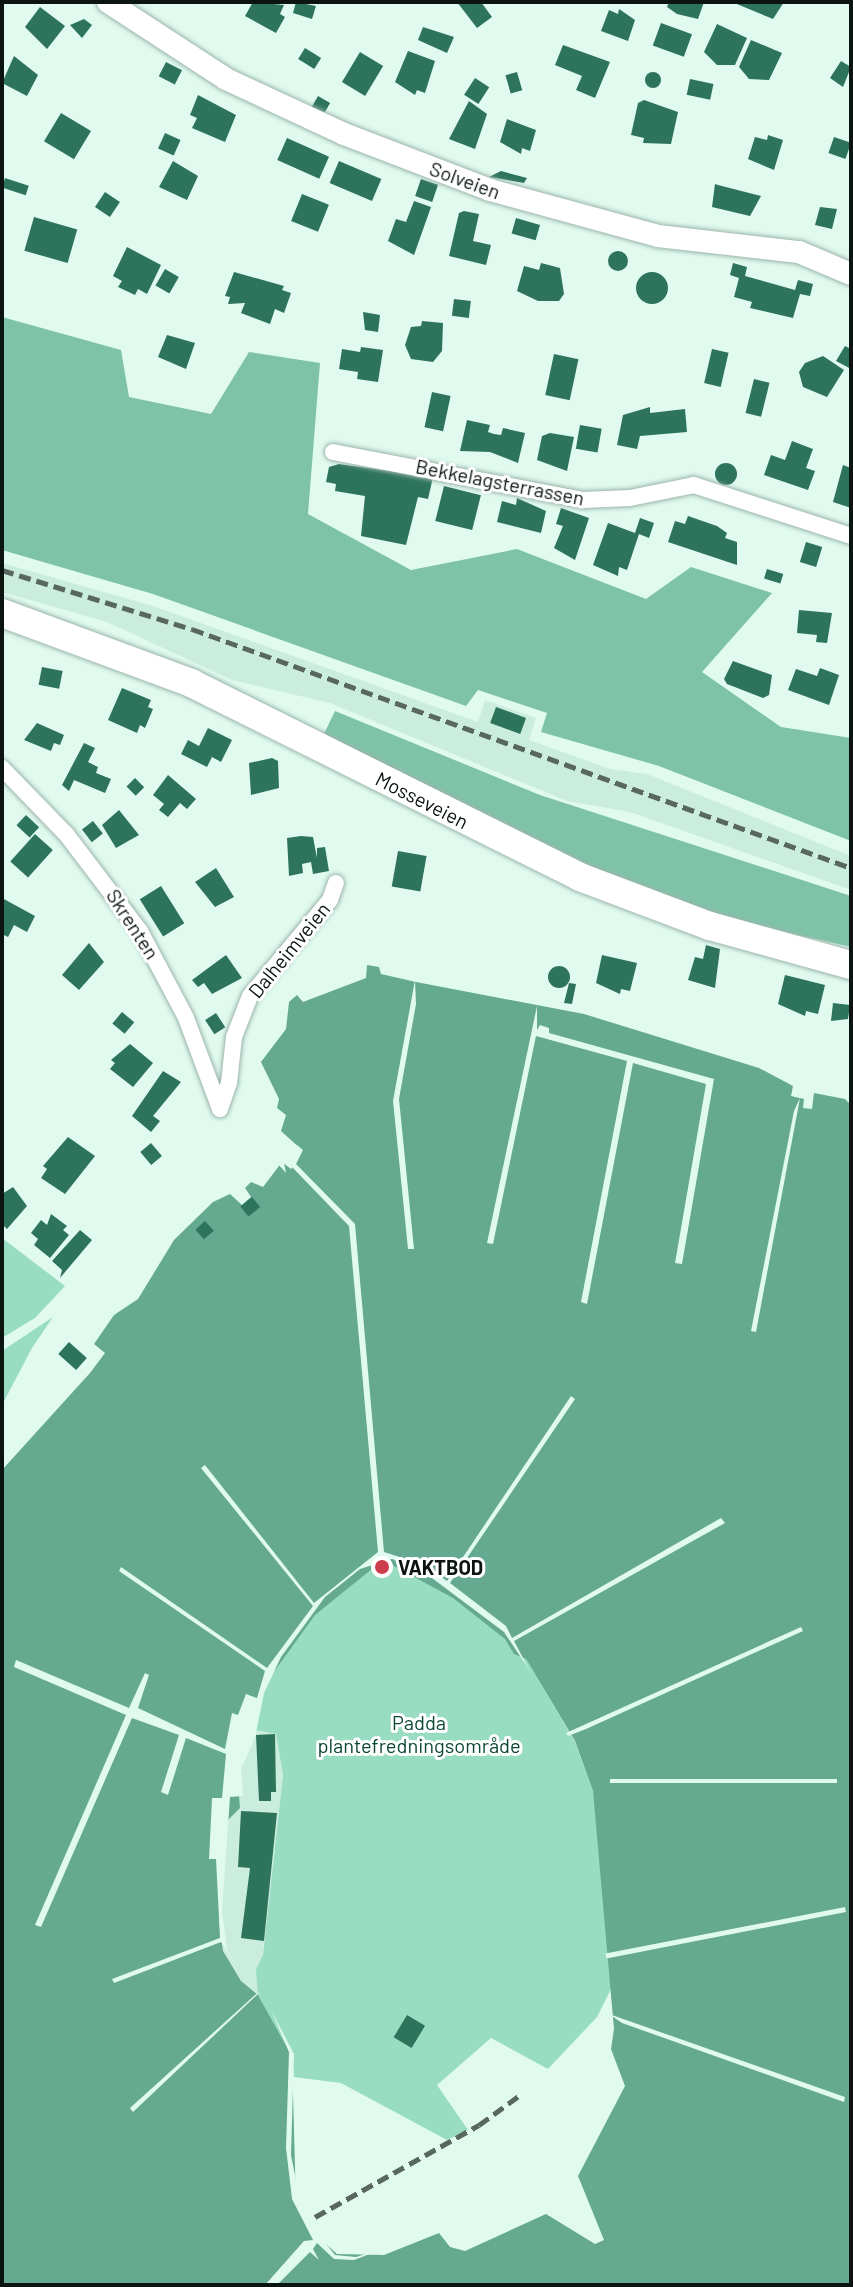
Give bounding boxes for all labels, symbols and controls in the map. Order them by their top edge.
street label: Solveien [426,156,504,204]
street label: Bekkelagsterrassen [414,454,586,510]
street label: Mosseveien [372,766,472,834]
street label: Skrenten [101,884,165,964]
street label: Dalheimveien [243,897,335,1003]
place label: VAKTBOD [398,1555,483,1579]
marker: VAKTBOD [373,1558,391,1576]
park label: Padda plantefredningsområde [317,1711,521,1758]

